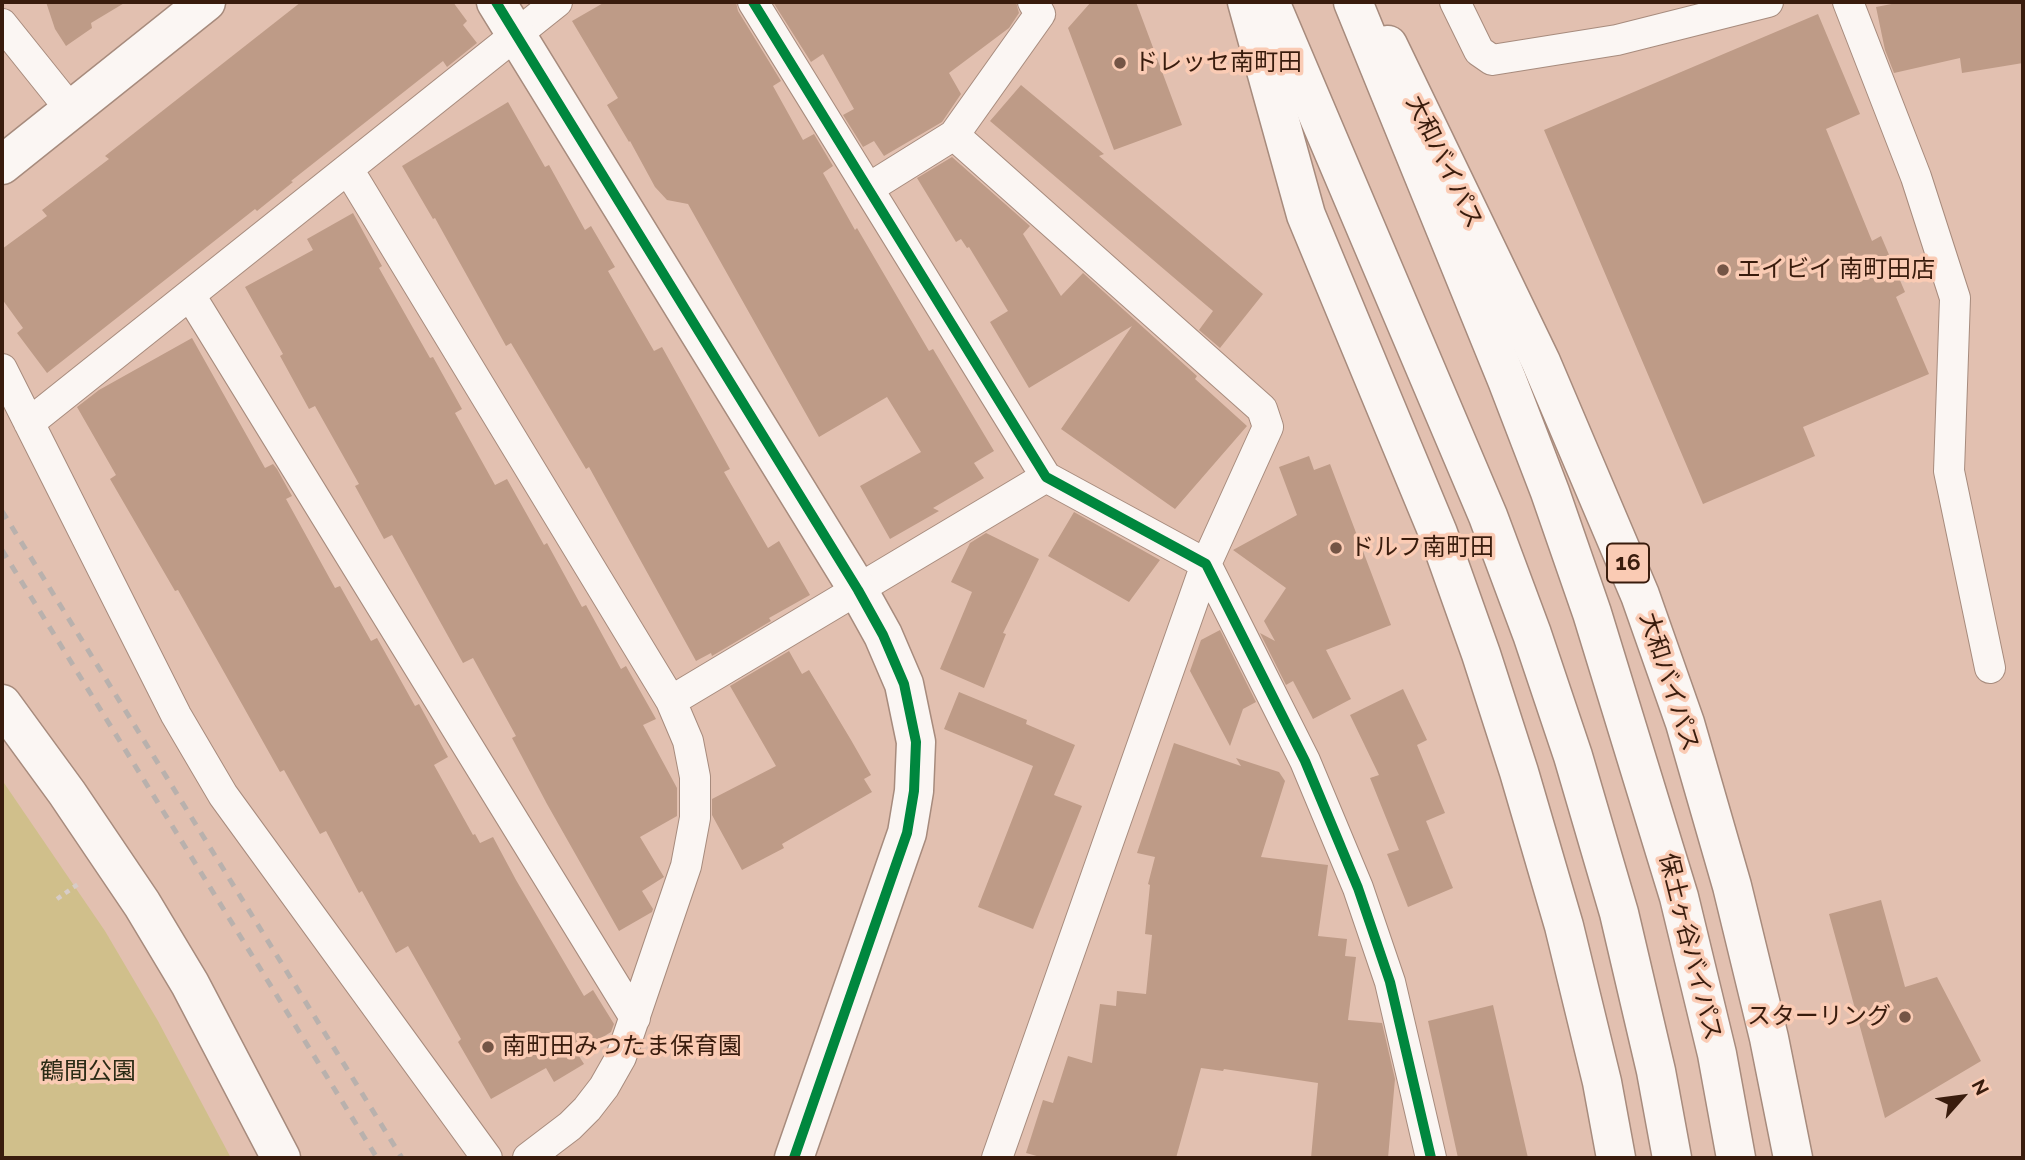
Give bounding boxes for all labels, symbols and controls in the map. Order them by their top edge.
place label: ドレッセ南町田 [1134,49,1302,77]
marker: ドレッセ南町田 [1112,55,1128,71]
street label: 大和バイパス [1399,91,1489,233]
place label: エイビイ 南町田店 [1737,256,1935,284]
marker: エイビイ 南町田店 [1715,262,1731,278]
place label: ドルフ南町田 [1350,534,1494,562]
marker: ドルフ南町田 [1328,540,1344,556]
road number: 16 [1607,544,1649,582]
street label: 大和バイパス [1633,609,1705,755]
street label: 保土ヶ谷バイパス [1653,850,1727,1044]
place label: スターリング [1747,1003,1891,1031]
marker: スターリング [1897,1009,1913,1025]
place label: 南町田みつたま保育園 [502,1033,742,1061]
marker: 南町田みつたま保育園 [480,1039,496,1055]
park label: 鶴間公園 [40,1058,136,1086]
north arrow [1927,1062,1997,1132]
text: N [1967,1076,1994,1099]

